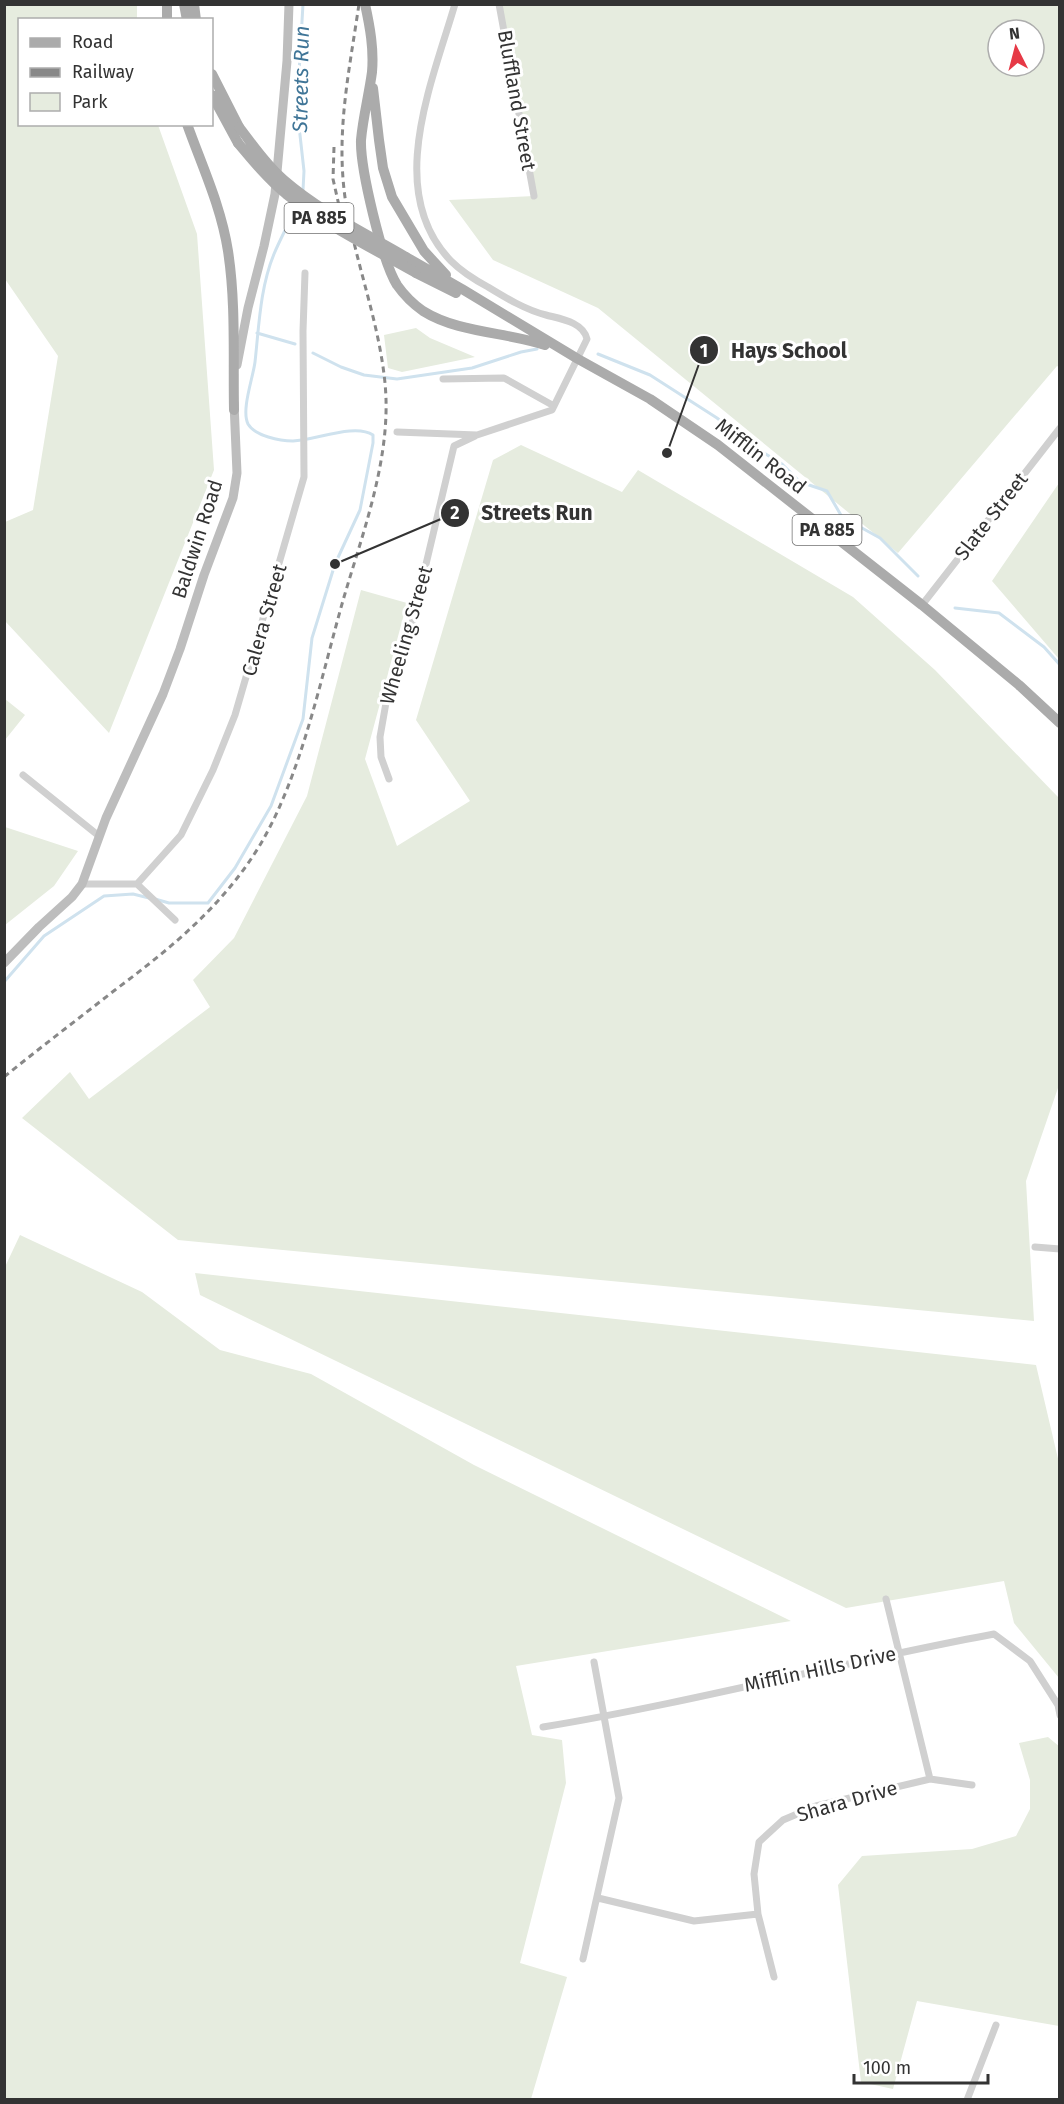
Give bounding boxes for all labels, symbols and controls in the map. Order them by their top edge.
legend [18,18,213,126]
north arrow [986,18,1046,78]
text: N [1008,24,1021,44]
water label: Streets Run [287,25,315,134]
street label: Bluffland Street [493,28,541,173]
text: Road [72,31,114,53]
text: Railway [72,61,134,83]
text: Park [72,91,108,113]
road number: PA 885 [284,203,354,233]
callout: Hays School [689,331,859,370]
text: Hays School [731,338,848,364]
text: 1 [700,340,708,362]
street label: Mifflin Road [711,413,811,499]
street label: Slate Street [949,467,1033,565]
street label: Baldwin Road [166,476,228,602]
callout: Streets Run [440,493,605,532]
text: Streets Run [481,500,593,526]
text: 2 [450,502,460,524]
road number: PA 885 [792,515,862,545]
street label: Calera Street [237,560,292,679]
street label: Wheeling Street [375,562,437,707]
street label: Mifflin Hills Drive [742,1641,898,1697]
street label: Shara Drive [794,1775,900,1827]
scale bar [854,2047,988,2085]
text: 100 m [863,2057,911,2079]

